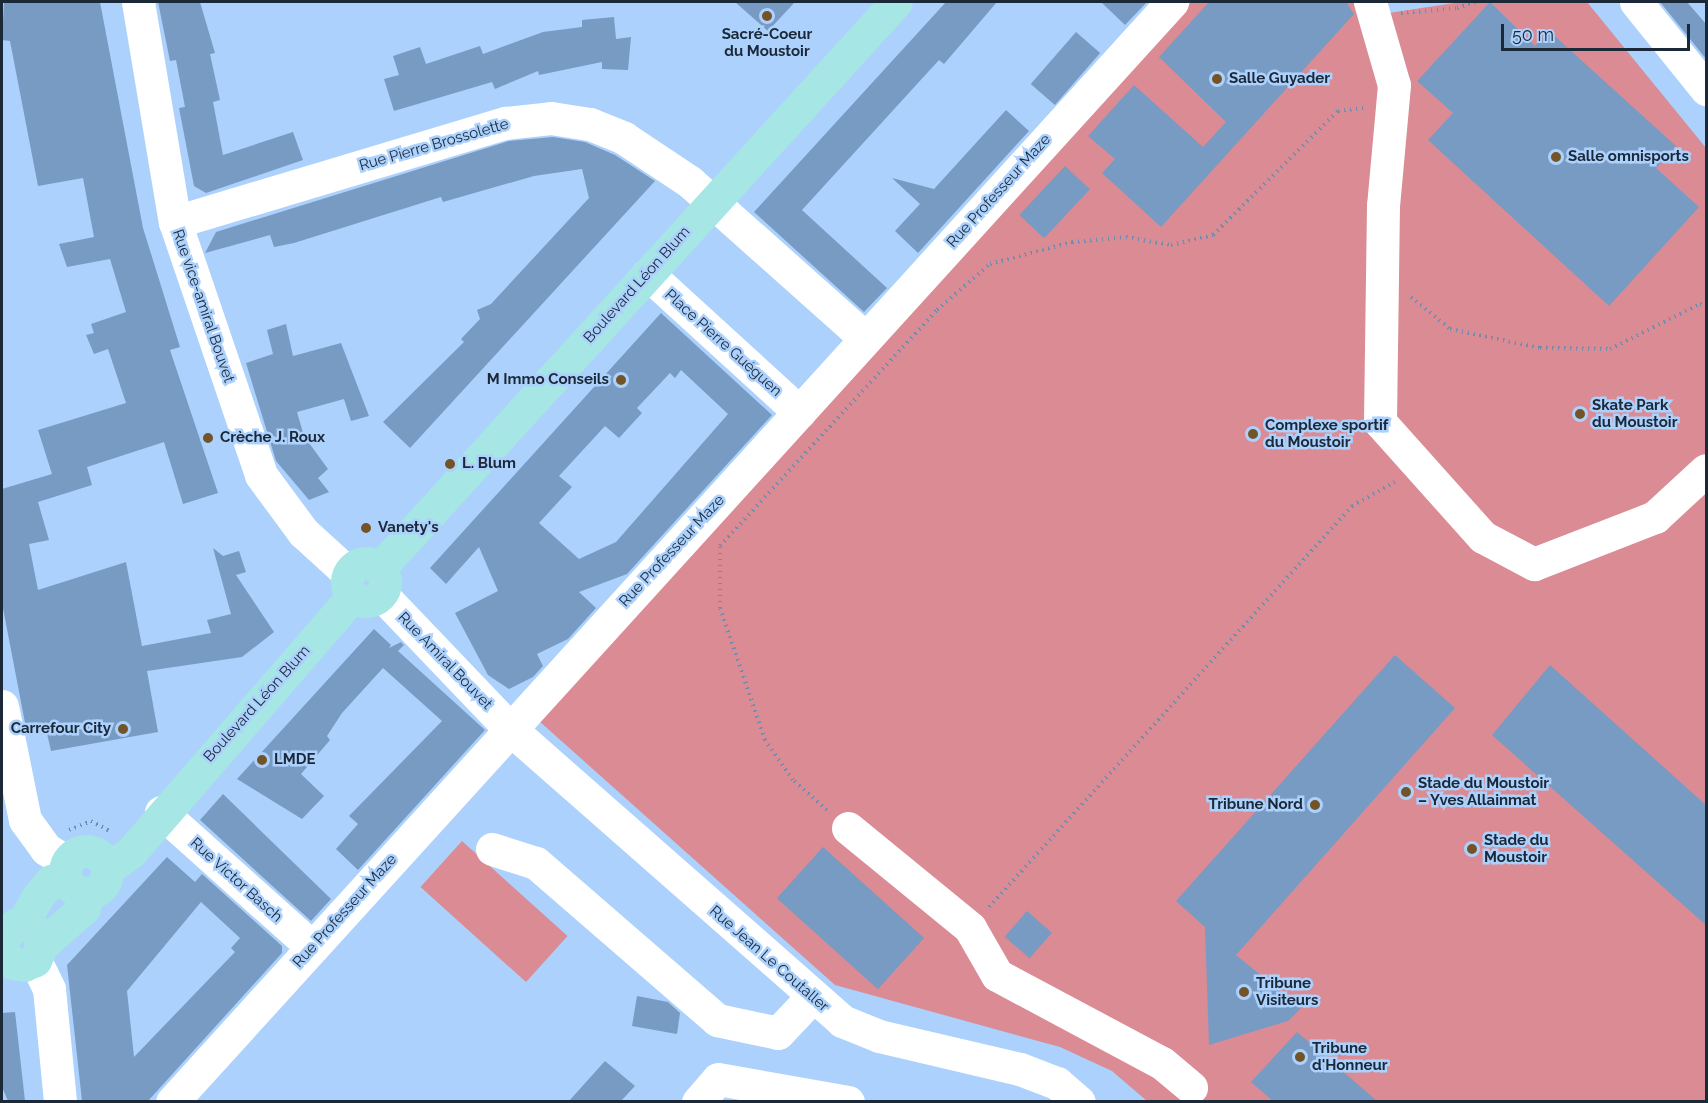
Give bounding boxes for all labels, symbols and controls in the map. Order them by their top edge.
marker: Sacré-Coeur du Moustoir [760,9,774,23]
scale bar [1504,12,1693,50]
text: 50 m [1512,24,1554,45]
place label: Sacré-Coeur du Moustoir [722,25,812,60]
place label: Salle Guyader [1229,70,1330,88]
marker: Salle Guyader [1210,72,1224,86]
street label: Rue Pierre Brossolette [357,115,511,175]
street label: Rue Professeur Maze [943,131,1055,251]
place label: Salle omnisports [1568,148,1689,166]
marker: Salle omnisports [1549,150,1563,164]
street label: Boulevard Léon Blum [580,223,694,347]
street label: Rue vice-amiral Bouvet [168,227,238,385]
street label: Place Pierre Guéguen [661,286,785,400]
place label: M Immo Conseils [487,371,609,389]
marker: M Immo Conseils [614,373,628,387]
place label: Skate Park du Moustoir [1592,396,1677,431]
marker: Skate Park du Moustoir [1573,407,1587,421]
place label: Complexe sportif du Moustoir [1265,416,1388,451]
marker: Complexe sportif du Moustoir [1246,427,1260,441]
place label: Crèche J. Roux [220,429,325,447]
marker: Crèche J. Roux [201,431,215,445]
place label: L. Blum [462,455,516,473]
marker: L. Blum [443,457,457,471]
street label: Rue Professeur Maze [615,491,729,611]
place label: Vanety's [378,519,439,537]
marker: Vanety's [359,521,373,535]
street label: Rue Amiral Bouvet [394,608,496,714]
street label: Boulevard Léon Blum [200,642,314,766]
place label: Carrefour City [10,720,111,738]
marker: Carrefour City [116,722,130,736]
place label: LMDE [274,751,315,769]
marker: LMDE [255,753,269,767]
place label: Stade du Moustoir – Yves Allainmat [1418,774,1549,809]
marker: Stade du Moustoir – Yves Allainmat [1399,785,1413,799]
place label: Tribune Nord [1209,796,1303,814]
marker: Tribune Nord [1308,798,1322,812]
place label: Stade du Moustoir [1484,831,1549,866]
street label: Rue Victor Basch [186,834,286,926]
marker: Stade du Moustoir [1465,842,1479,856]
street label: Rue Professeur Maze [289,851,401,971]
street label: Rue Jean Le Coutaller [706,902,832,1016]
place label: Tribune Visiteurs [1256,974,1318,1009]
marker: Tribune Visiteurs [1237,985,1251,999]
place label: Tribune d'Honneur [1312,1039,1388,1074]
marker: Tribune d'Honneur [1293,1050,1307,1064]

